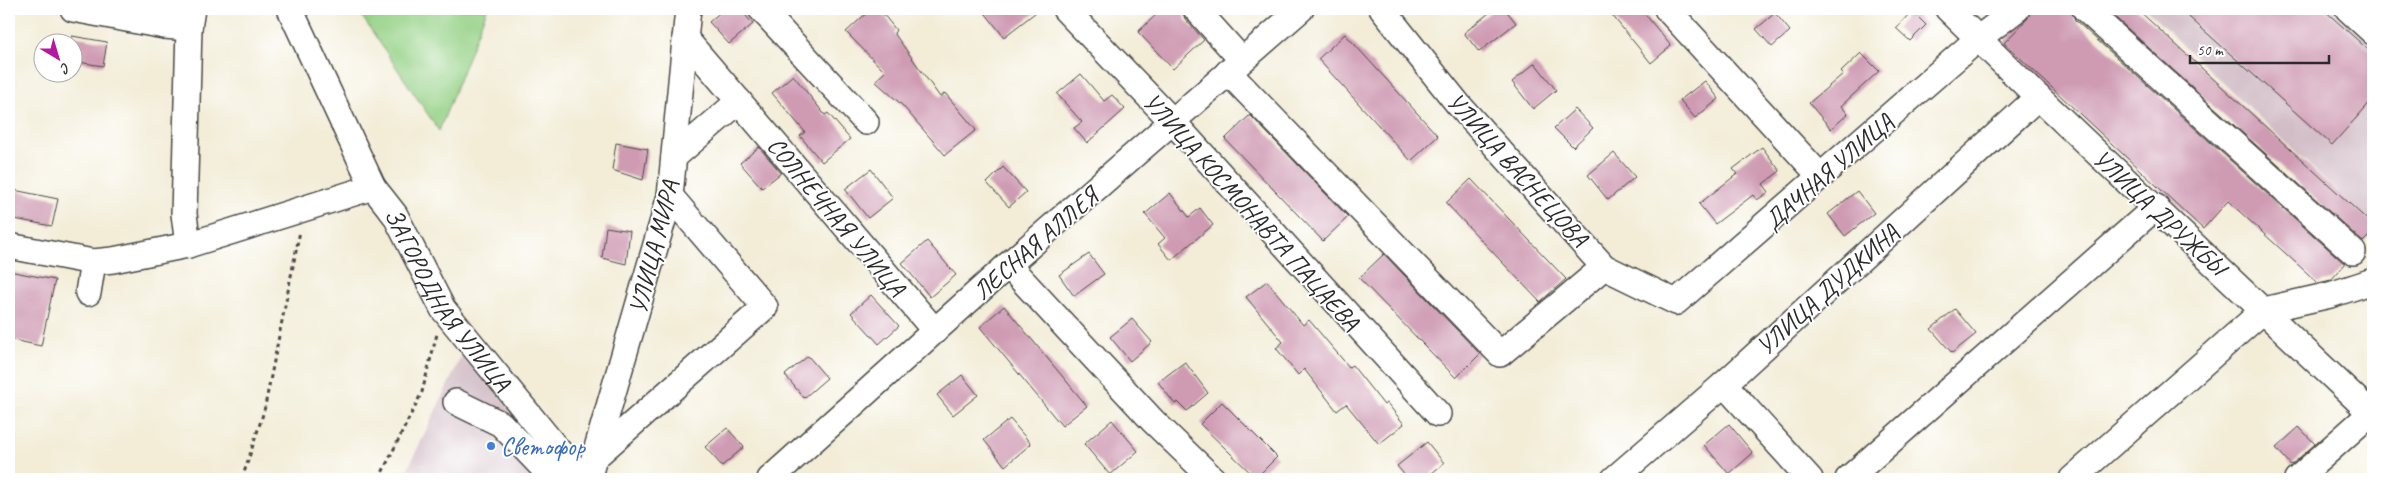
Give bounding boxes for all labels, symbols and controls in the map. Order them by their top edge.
north arrow [32,32,82,82]
scale bar [2190,32,2328,64]
text: 50 m [2197,41,2224,60]
text: С [56,59,74,78]
street label: УЛИЦА КОСМОНАВТА ПАЦАЕВА [1136,86,1367,338]
street label: УЛИЦА ВАСНЕЦОВА [1440,86,1596,255]
street label: ДАЧНАЯ УЛИЦА [1757,106,1900,237]
street label: СОЛНЕЧНАЯ УЛИЦА [760,130,913,304]
street label: УЛИЦА ДРУЖБЫ [2086,143,2236,286]
street label: УЛИЦА МИРА [622,177,686,317]
street label: ЛЕСНАЯ АЛЛЕЯ [966,178,1108,307]
street label: ЗАГОРОДНАЯ УЛИЦА [377,203,518,398]
street label: УЛИЦА ДУДКИНА [1750,217,1906,362]
place label: Светофор [501,431,586,463]
marker: Светофор [485,440,497,452]

